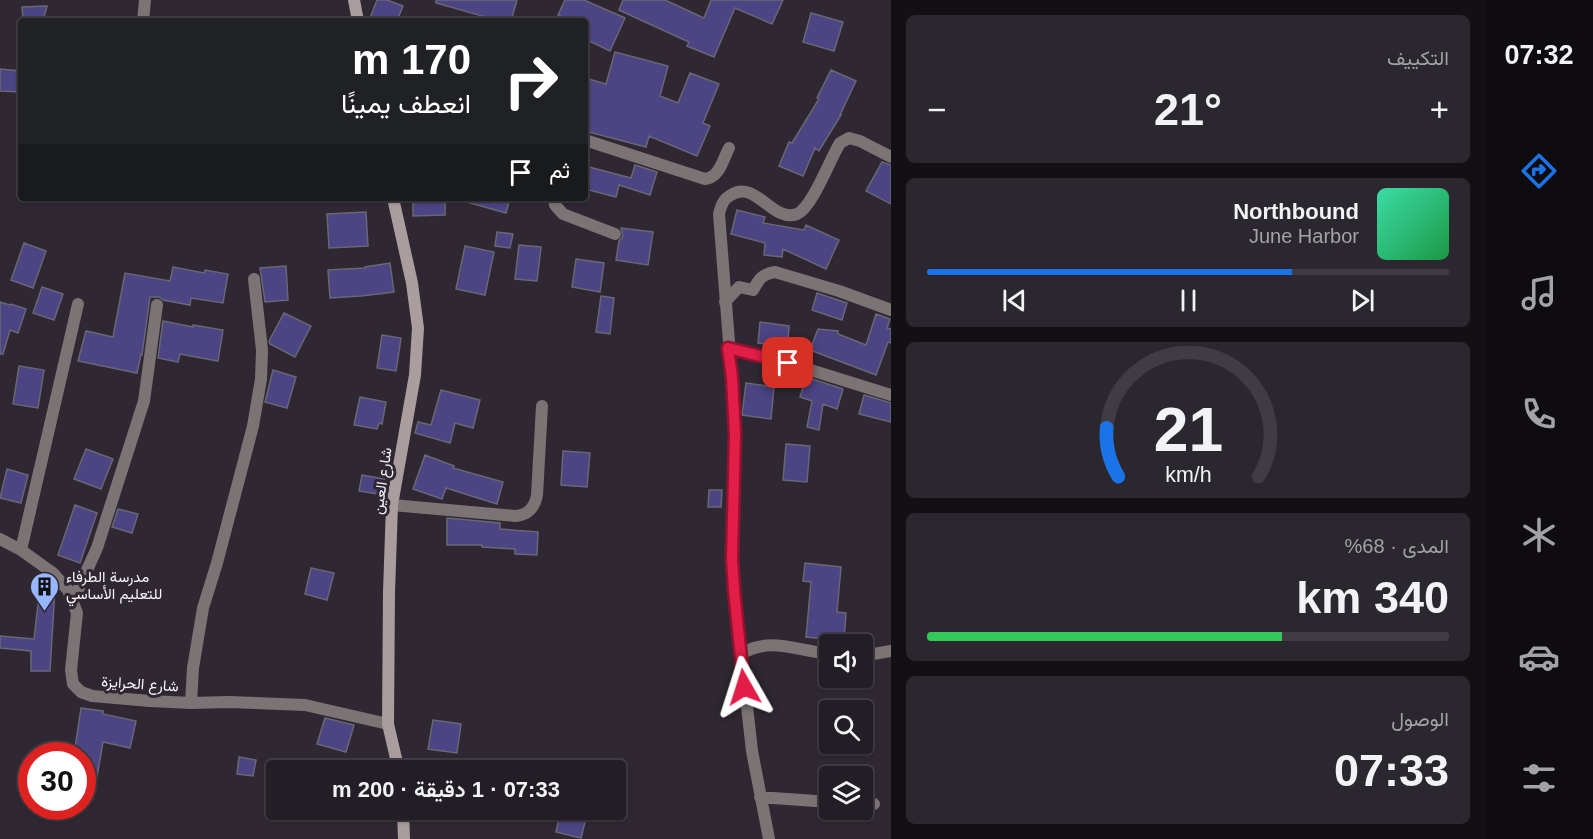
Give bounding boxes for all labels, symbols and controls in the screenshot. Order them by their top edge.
text: 170 m [352,36,471,83]
text: 07:32 [1504,40,1574,70]
icon: right [492,42,570,120]
text: التكييف [1387,47,1449,69]
text: 21° [1154,84,1222,135]
text: انعطف يمينًا [341,89,471,119]
text: − [927,91,946,128]
text: + [1430,91,1449,128]
icon: directions [1518,150,1560,192]
icon: arrive [504,156,537,189]
text: ثم [549,158,570,183]
text: Northbound [1233,199,1359,224]
text: June Harbor [1249,225,1359,247]
icon: music [1518,272,1560,314]
icon: previous [998,284,1031,317]
icon: pause [1172,284,1205,317]
icon: next [1346,284,1379,317]
pin [762,337,813,388]
icon: arrive [771,346,804,379]
icon: phone [1518,393,1560,435]
text: 21 [1153,395,1223,464]
street label: شارع العين [368,446,398,516]
text: km/h [1165,463,1211,487]
icon: climate [1518,514,1560,556]
text: المدى · 68% [1345,535,1449,557]
place label: مدرسة الطرفاء للتعليم الأساسي [66,568,162,607]
building icon: مدرسة الطرفاء للتعليم الأساسي [29,570,61,612]
text: 340 km [1296,572,1449,623]
map controls [819,634,873,820]
button: sound [819,634,873,688]
icon: car [1518,636,1560,678]
position arrow [712,655,776,719]
street label: شارع الحرايزة [101,672,179,698]
button: search [819,700,873,754]
text: الوصول [1391,708,1449,730]
speed limit sign: 30 [18,742,96,820]
text: 07:33 [1334,745,1449,796]
icon: filters [1518,757,1560,799]
button: layers [819,766,873,820]
text: 07:33 · 1 دقيقة · 200 m [332,777,560,802]

